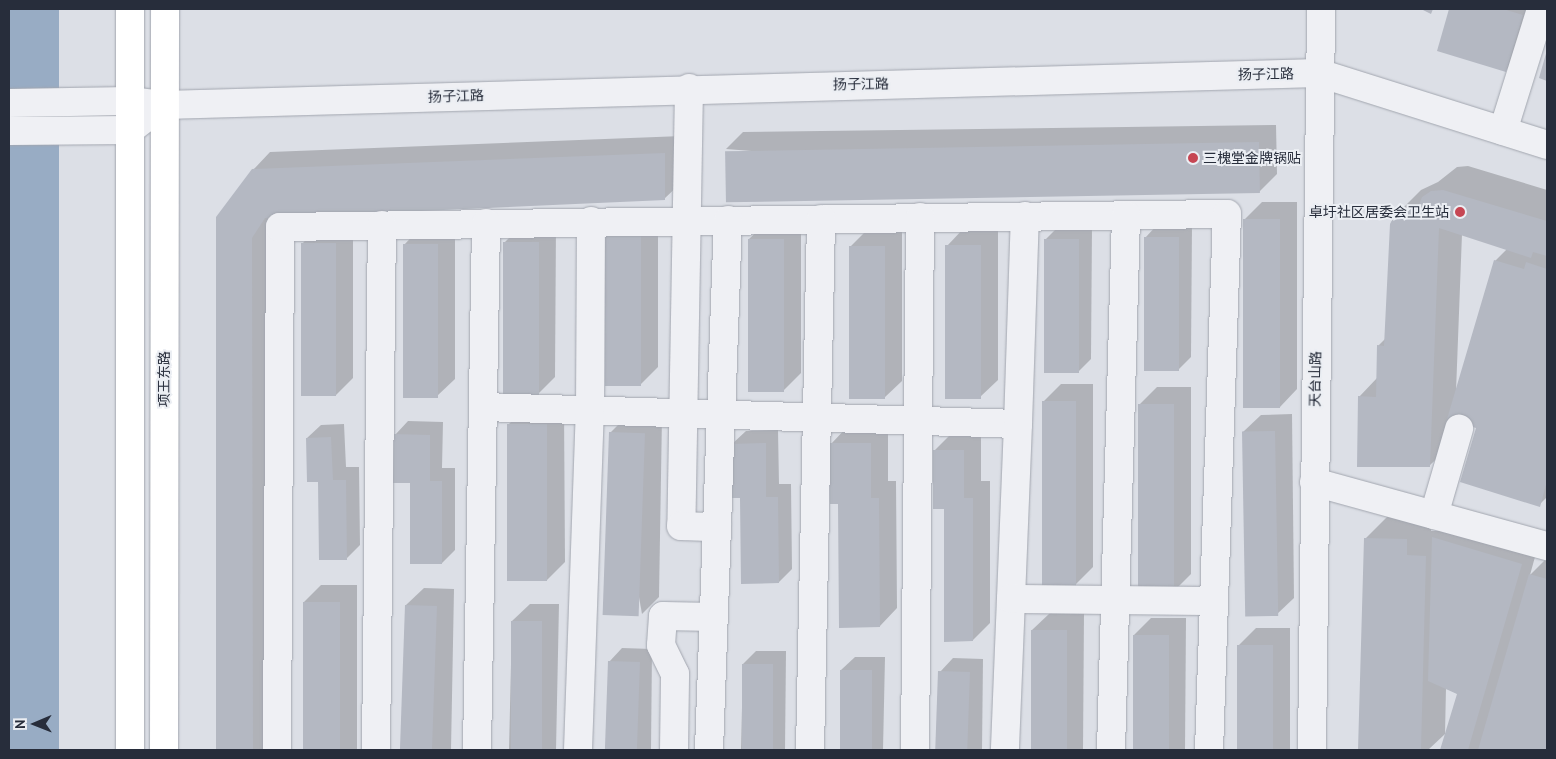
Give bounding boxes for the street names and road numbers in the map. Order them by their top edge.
street label: 扬子江路 [1238,65,1294,83]
street label: 扬子江路 [833,75,889,93]
street label: 扬子江路 [428,87,484,105]
street label: 项王东路 [156,351,172,407]
street label: 天台山路 [1306,351,1324,407]

